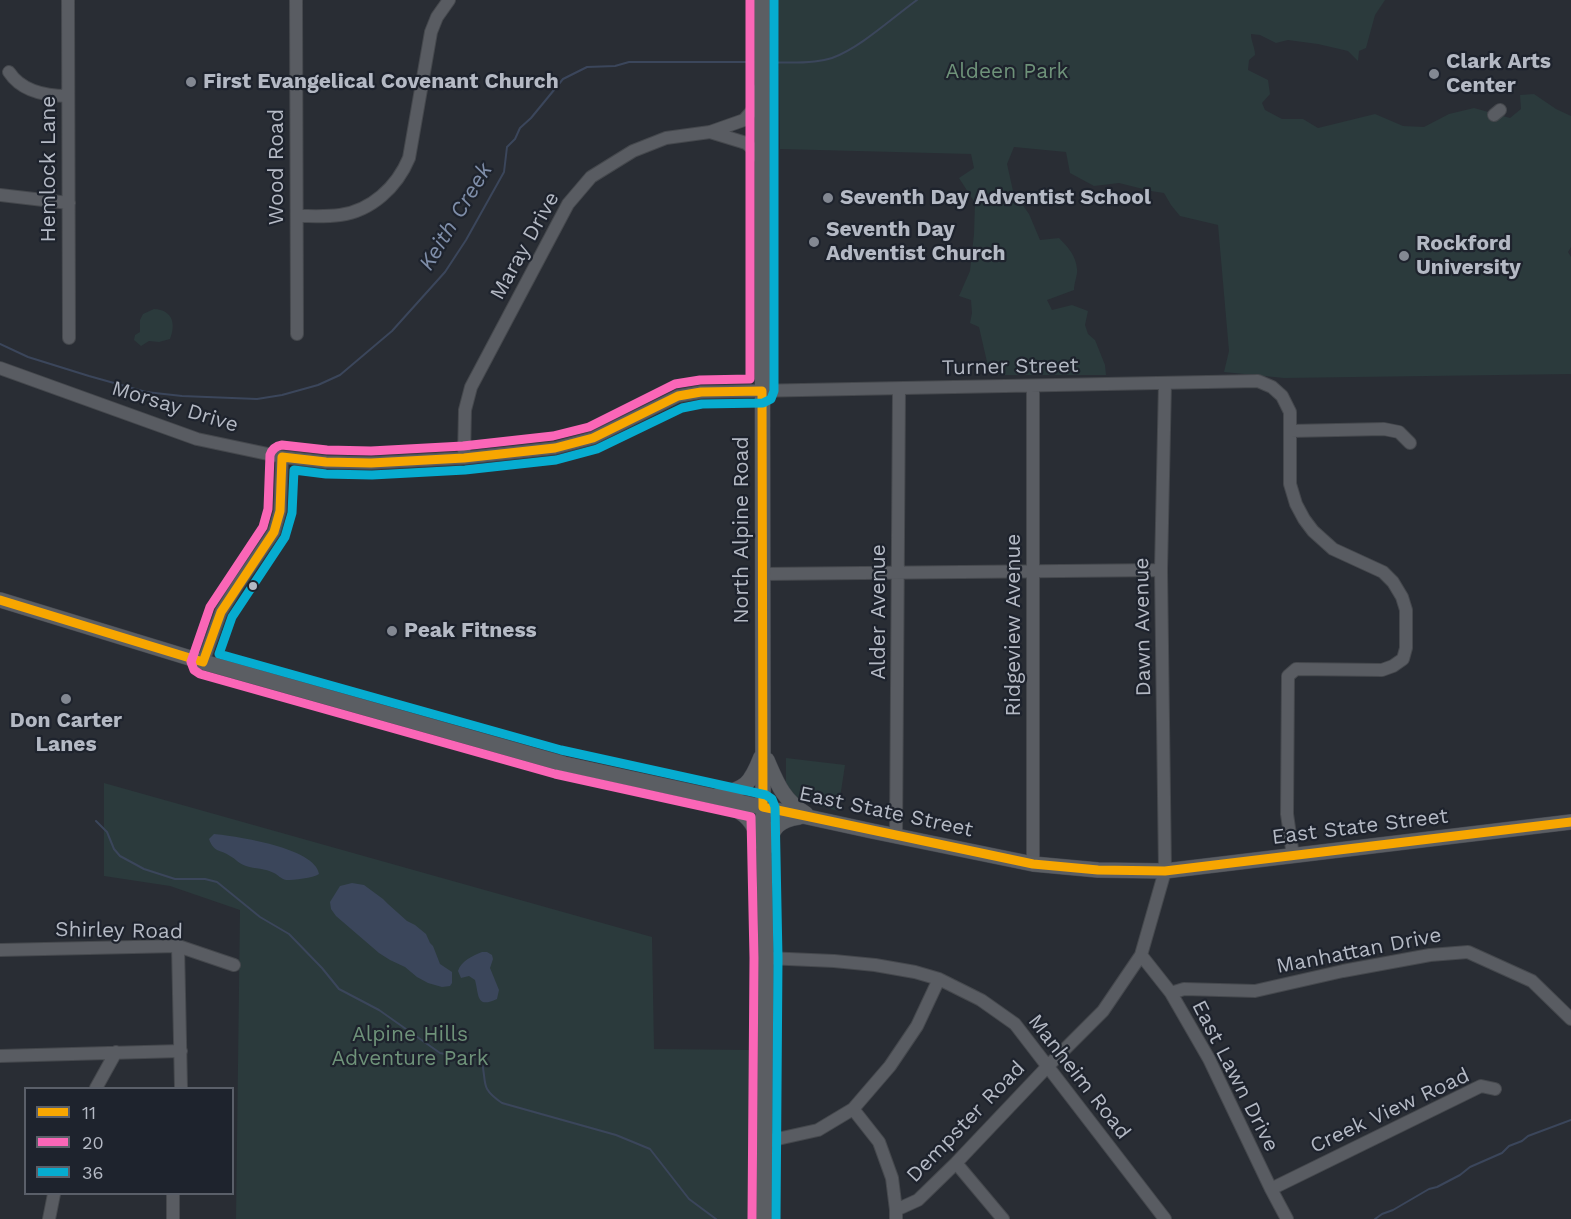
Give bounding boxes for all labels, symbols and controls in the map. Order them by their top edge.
place label: Clark Arts Center [1446,49,1551,99]
park label: Aldeen Park [945,59,1069,85]
marker: Clark Arts Center [1427,67,1441,81]
place label: First Evangelical Covenant Church [203,69,559,95]
marker: First Evangelical Covenant Church [184,75,198,89]
street label: Hemlock Lane [36,96,62,242]
street label: Wood Road [264,109,290,225]
water label: Keith Creek [414,158,498,276]
place label: Seventh Day Adventist School [840,185,1151,211]
street label: Maray Drive [485,188,565,304]
marker: Seventh Day Adventist School [821,191,835,205]
place label: Seventh Day Adventist Church [826,217,1006,267]
place label: Rockford University [1416,231,1521,281]
marker: Seventh Day Adventist Church [807,235,821,249]
marker: Rockford University [1397,249,1411,263]
street label: Turner Street [941,353,1079,381]
street label: Morsay Drive [109,376,241,438]
street label: North Alpine Road [729,436,755,624]
street label: Ridgeview Avenue [1001,534,1027,716]
street label: Alder Avenue [866,544,892,680]
street label: Dawn Avenue [1129,557,1157,697]
unlabelled marker [247,580,259,592]
place label: Peak Fitness [404,618,537,644]
marker: Peak Fitness [385,624,399,638]
marker: Don Carter Lanes [59,692,73,706]
place label: Don Carter Lanes [10,708,122,758]
street label: East State Street [797,781,975,843]
street label: East State Street [1270,804,1450,850]
street label: Shirley Road [55,917,183,945]
street label: Manhattan Drive [1274,923,1444,979]
street label: East Lawn Drive [1186,996,1284,1156]
street label: Manheim Road [1022,1009,1136,1145]
park label: Alpine Hills Adventure Park [331,1022,489,1072]
street label: Dempster Road [902,1056,1030,1188]
street label: Creek View Road [1306,1063,1474,1159]
legend [24,1087,234,1195]
text: 11 [82,1102,96,1123]
text: 20 [82,1132,104,1153]
text: 36 [82,1162,103,1183]

